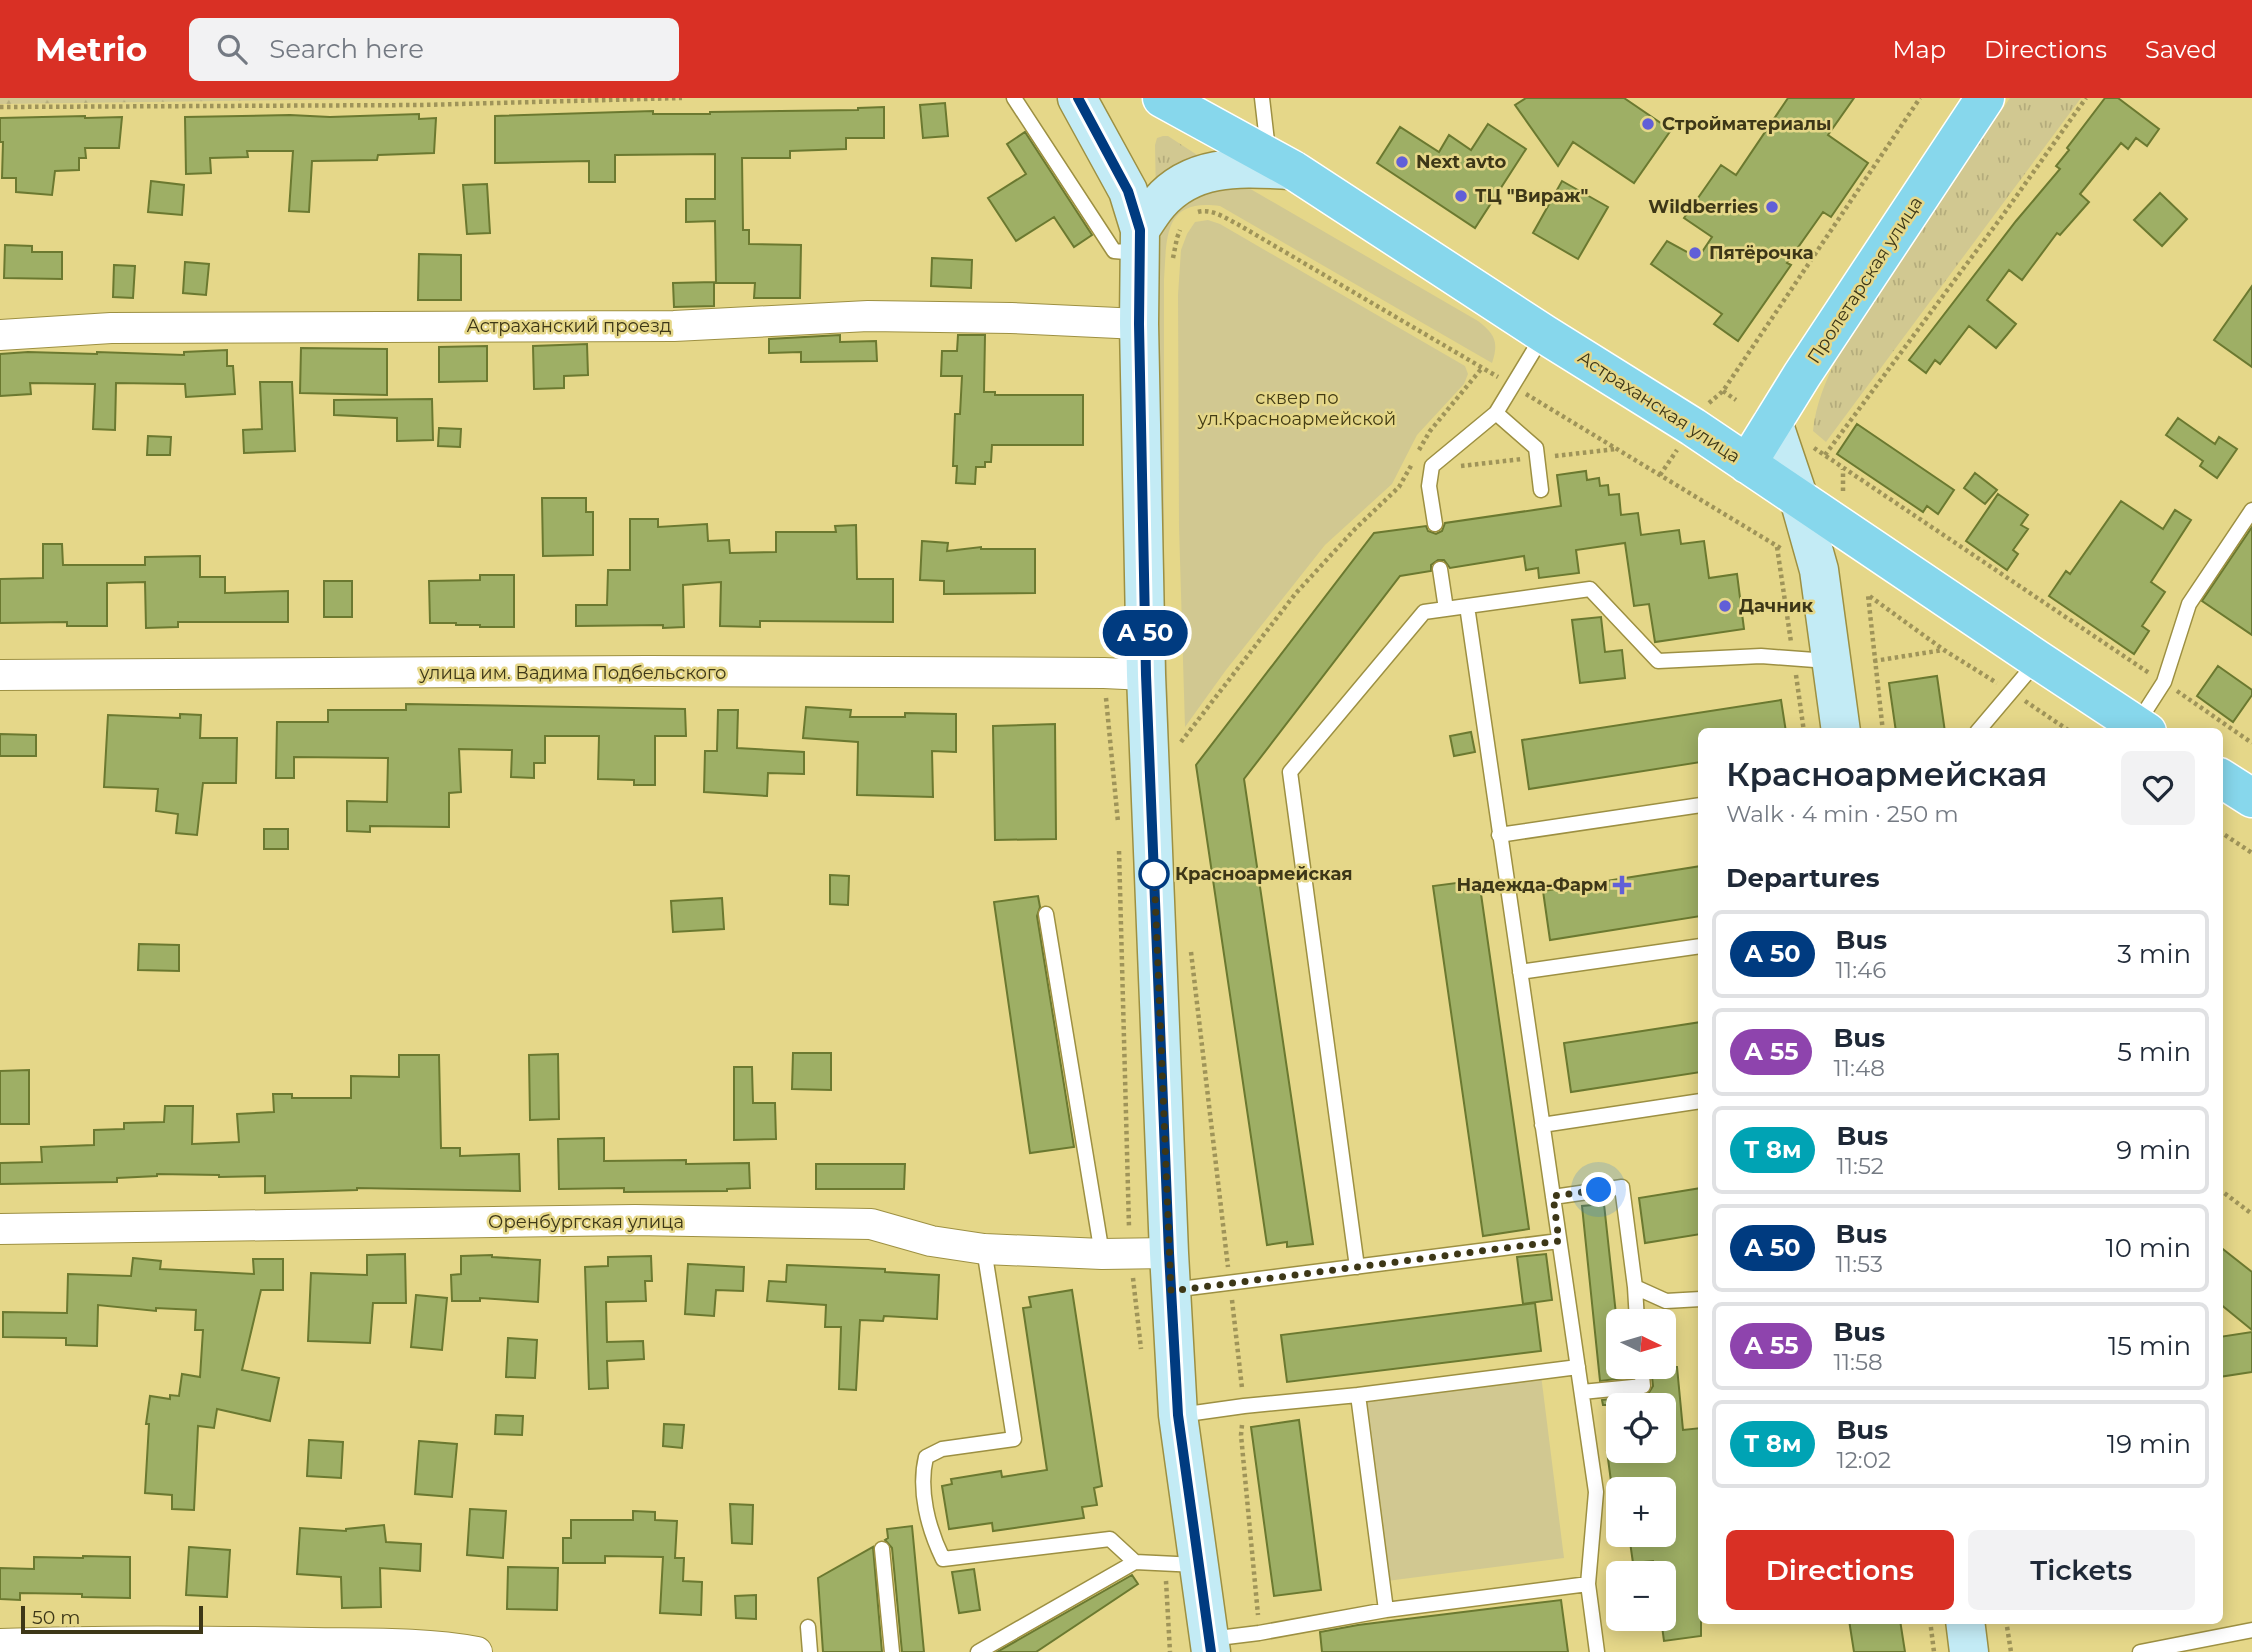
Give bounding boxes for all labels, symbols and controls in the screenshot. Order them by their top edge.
search box [189,18,679,81]
text: Metrio [35,29,147,69]
icon: search [213,30,251,68]
text: Search here [269,33,424,65]
text: Map [1893,35,1946,64]
text: Directions [1984,35,2107,64]
text: Saved [2145,35,2217,64]
place label: Стройматериалы [1662,113,1831,135]
marker: Стройматериалы [1640,116,1656,132]
place label: Next avto [1416,151,1507,173]
marker: Next avto [1394,154,1410,170]
place label: ТЦ "Вираж" [1475,185,1588,207]
marker: ТЦ "Вираж" [1453,188,1469,204]
street label: Пролетарская улица [1803,192,1927,368]
place label: Wildberries [1648,196,1758,218]
marker: Wildberries [1764,199,1780,215]
place label: Пятёрочка [1709,242,1814,264]
marker: Пятёрочка [1687,245,1703,261]
street label: Астраханский проезд [467,315,672,337]
street label: Астраханская улица [1574,346,1744,468]
park label: сквер по ул.Красноармейской [1197,387,1396,430]
place label: Дачник [1739,595,1814,617]
marker: Дачник [1717,598,1733,614]
line badge: А 50 [1096,610,1194,656]
text: А 50 [1117,618,1173,647]
street label: улица им. Вадима Подбельского [418,662,727,684]
button: heart [2121,751,2195,825]
text: Красноармейская [1726,754,2047,794]
text: Walk · 4 min · 250 m [1726,800,1959,828]
marker: Красноармейская [1139,859,1169,889]
text: Departures [1726,862,1880,894]
place label: Красноармейская [1175,863,1353,885]
place label: Надежда-Фарм [1456,874,1608,896]
marker: Надежда-Фарм [1614,877,1630,893]
text: Bus [1836,924,1887,956]
text: 3 min [2117,938,2191,970]
text: А 50 [1744,939,1801,968]
text: 11:46 [1836,956,1886,984]
text: Bus [1833,1022,1885,1054]
text: 5 min [2117,1036,2191,1068]
text: А 55 [1744,1037,1798,1066]
text: 11:48 [1833,1054,1885,1082]
text: Bus [1836,1120,1888,1152]
text: 9 min [2116,1134,2191,1166]
text: Т 8м [1744,1135,1801,1164]
text: 11:52 [1836,1152,1884,1180]
your location [1581,1172,1616,1207]
street label: Оренбургская улица [488,1211,684,1233]
text: Bus [1836,1218,1887,1250]
text: 10 min [2105,1232,2191,1264]
text: А 50 [1744,1233,1801,1262]
text: 11:53 [1836,1250,1883,1278]
north arrow [1606,1309,1676,1379]
map controls [1606,1309,1676,1631]
text: Bus [1833,1316,1885,1348]
text: 15 min [2108,1330,2191,1362]
text: А 55 [1744,1331,1798,1360]
text: 11:58 [1833,1348,1883,1376]
button: locate [1606,1393,1676,1463]
text: Bus [1836,1414,1888,1446]
text: 19 min [2107,1428,2191,1460]
text: Т 8м [1744,1429,1801,1458]
text: 12:02 [1836,1446,1891,1474]
button: + [1606,1477,1676,1547]
button: Directions [1726,1530,1954,1610]
button: Tickets [1968,1530,2195,1610]
button: − [1606,1561,1676,1631]
scale bar [21,1603,203,1635]
text: 50 m [32,1606,80,1629]

